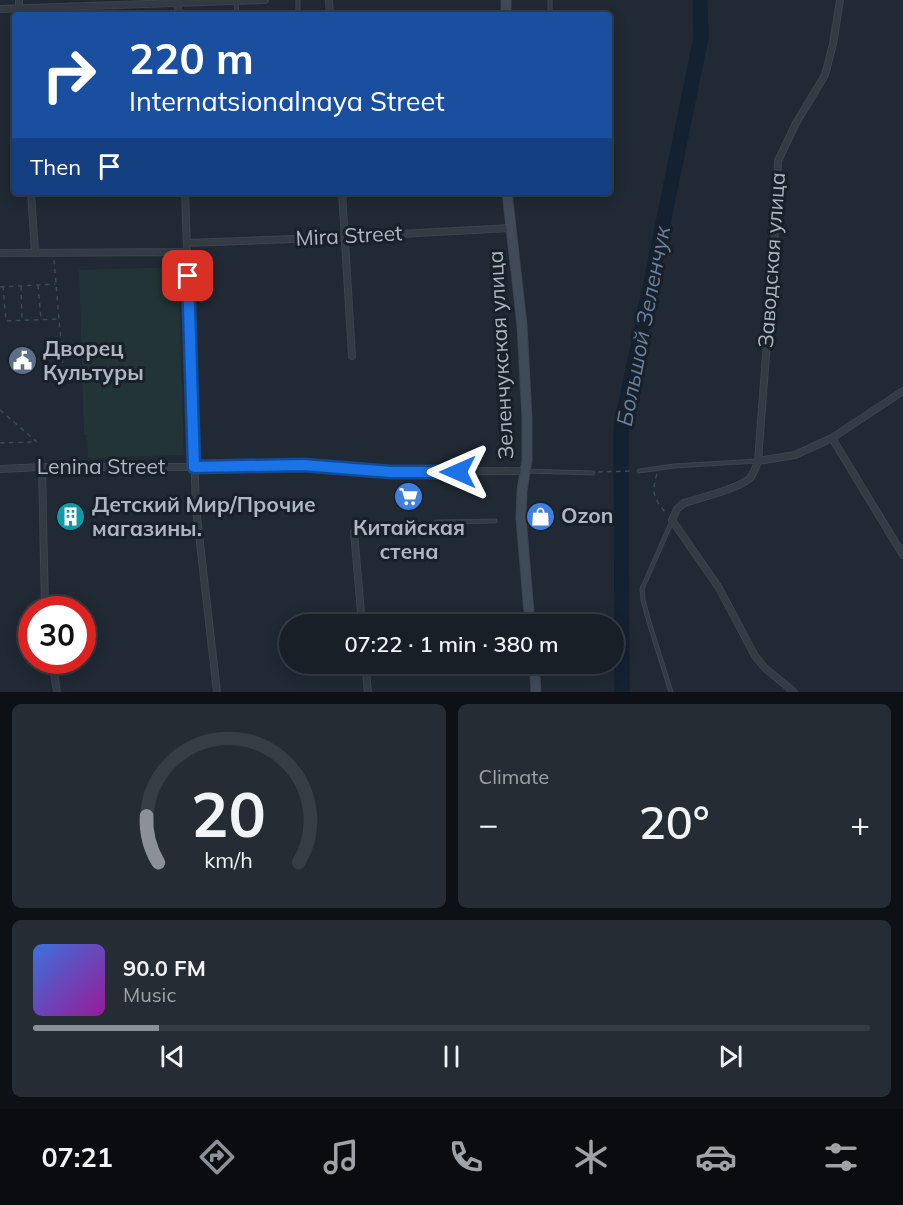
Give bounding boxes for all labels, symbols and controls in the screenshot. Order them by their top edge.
text: 220 m [129,32,254,85]
icon: right [30,36,108,114]
text: Internatsionalnaya Street [129,84,445,118]
icon: arrive [93,150,126,183]
text: Then [30,153,81,181]
street label: Заводская улица [752,171,790,349]
street label: Mira Street [295,219,403,251]
water label: Большой Зеленчук [610,223,676,428]
pin [162,250,213,301]
street label: Зеленчукская улица [482,250,518,460]
icon: arrive [171,259,204,292]
place label: Дворец Культуры [43,335,144,385]
public building icon: Дворец Культуры [6,345,38,377]
position arrow [426,440,490,504]
street label: Lenina Street [37,453,165,479]
supermarket icon: Китайская стена [393,481,425,513]
place label: Детский Мир/Прочие магазины. [92,491,316,541]
shop icon: Ozon [524,500,556,532]
building icon: Детский Мир/Прочие магазины. [55,501,87,533]
place label: Ozon [561,502,613,528]
place label: Китайская стена [353,514,465,564]
speed limit sign: 30 [18,596,96,674]
text: 07:22 · 1 min · 380 m [344,630,559,658]
text: Climate [479,764,549,789]
text: 20 [191,774,266,853]
text: 20° [639,794,710,850]
text: − [479,803,498,844]
text: + [850,803,870,844]
text: km/h [204,846,253,873]
text: 90.0 FM [123,954,206,982]
text: Music [123,982,176,1007]
icon: previous [156,1040,189,1073]
icon: pause [435,1040,468,1073]
icon: next [714,1040,747,1073]
icon: directions [196,1136,238,1178]
icon: music [320,1136,362,1178]
icon: phone [445,1136,487,1178]
icon: climate [570,1136,612,1178]
icon: car [695,1136,737,1178]
icon: filters [820,1136,862,1178]
text: 07:21 [41,1140,113,1174]

